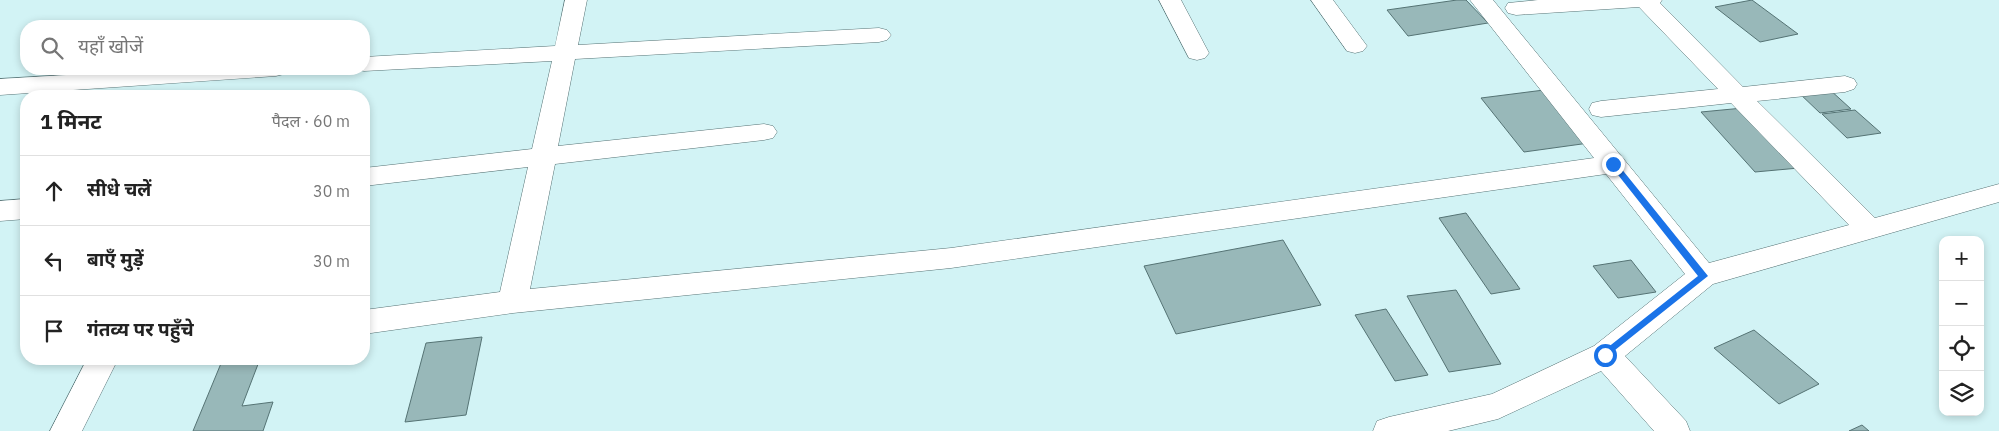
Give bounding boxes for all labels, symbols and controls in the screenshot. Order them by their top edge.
search box [20,20,370,75]
icon: search [38,34,66,62]
text: यहाँ खोजें [78,34,143,58]
text: 1 मिनट [40,107,102,135]
text: पैदल · 60 m [272,111,350,131]
route end [1602,153,1625,176]
icon: ahead [40,177,68,205]
text: सीधे चलें [87,177,151,201]
text: 30 m [313,181,350,201]
map controls [1939,236,1984,416]
button: + [1939,236,1984,281]
icon: left [40,247,68,275]
text: बाएँ मुड़ें [87,247,144,271]
text: 30 m [313,251,350,271]
button: − [1939,281,1984,326]
icon: arrive [40,317,68,345]
text: गंतव्य पर पहुँचे [87,317,194,341]
button: locate [1939,326,1984,371]
route start [1594,344,1617,367]
button: layers [1939,371,1984,416]

